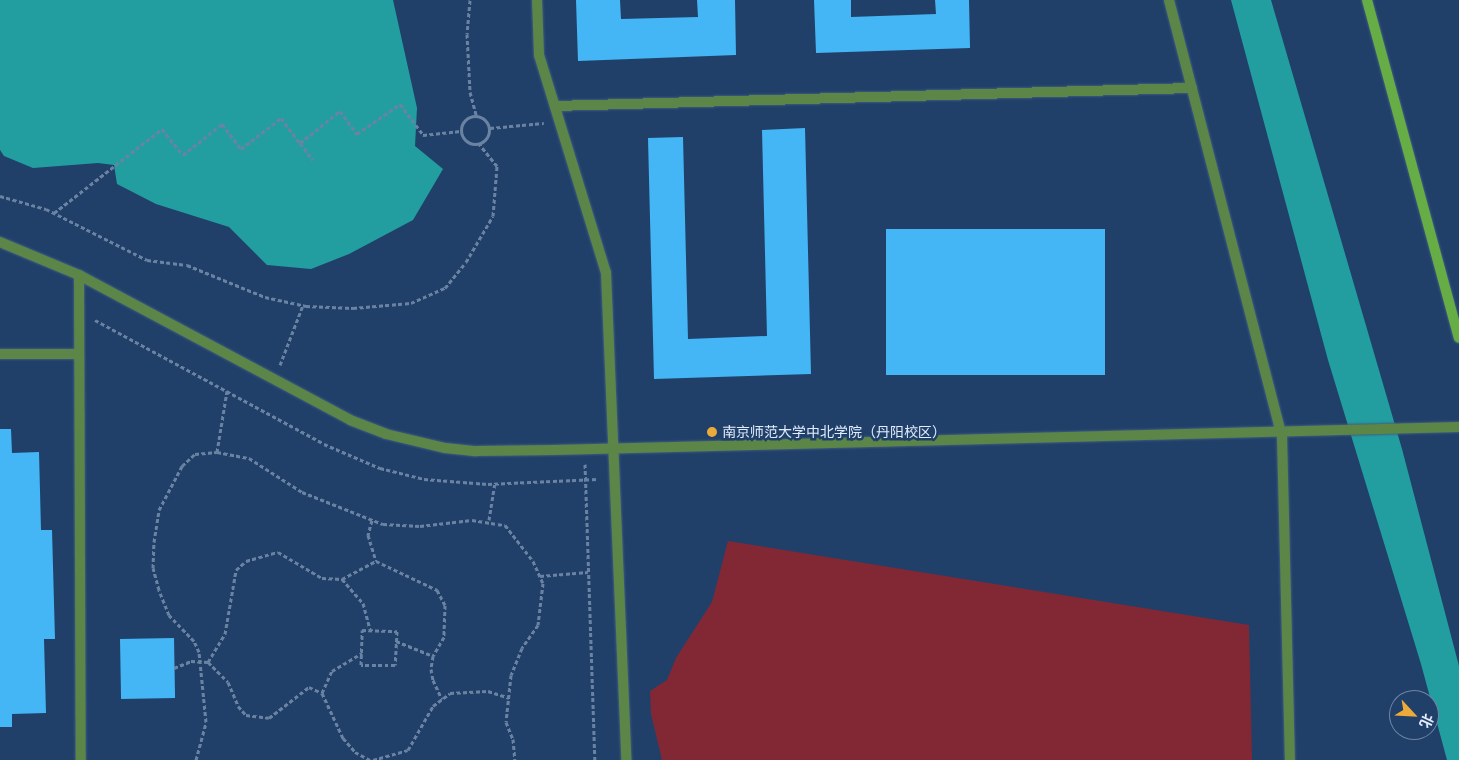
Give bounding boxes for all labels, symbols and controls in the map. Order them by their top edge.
place label: 南京师范大学中北学院（丹阳校区） [722,424,946,440]
marker: 南京师范大学中北学院（丹阳校区） [706,426,718,438]
north arrow [1389,690,1439,740]
text: 北 [1416,711,1437,731]

